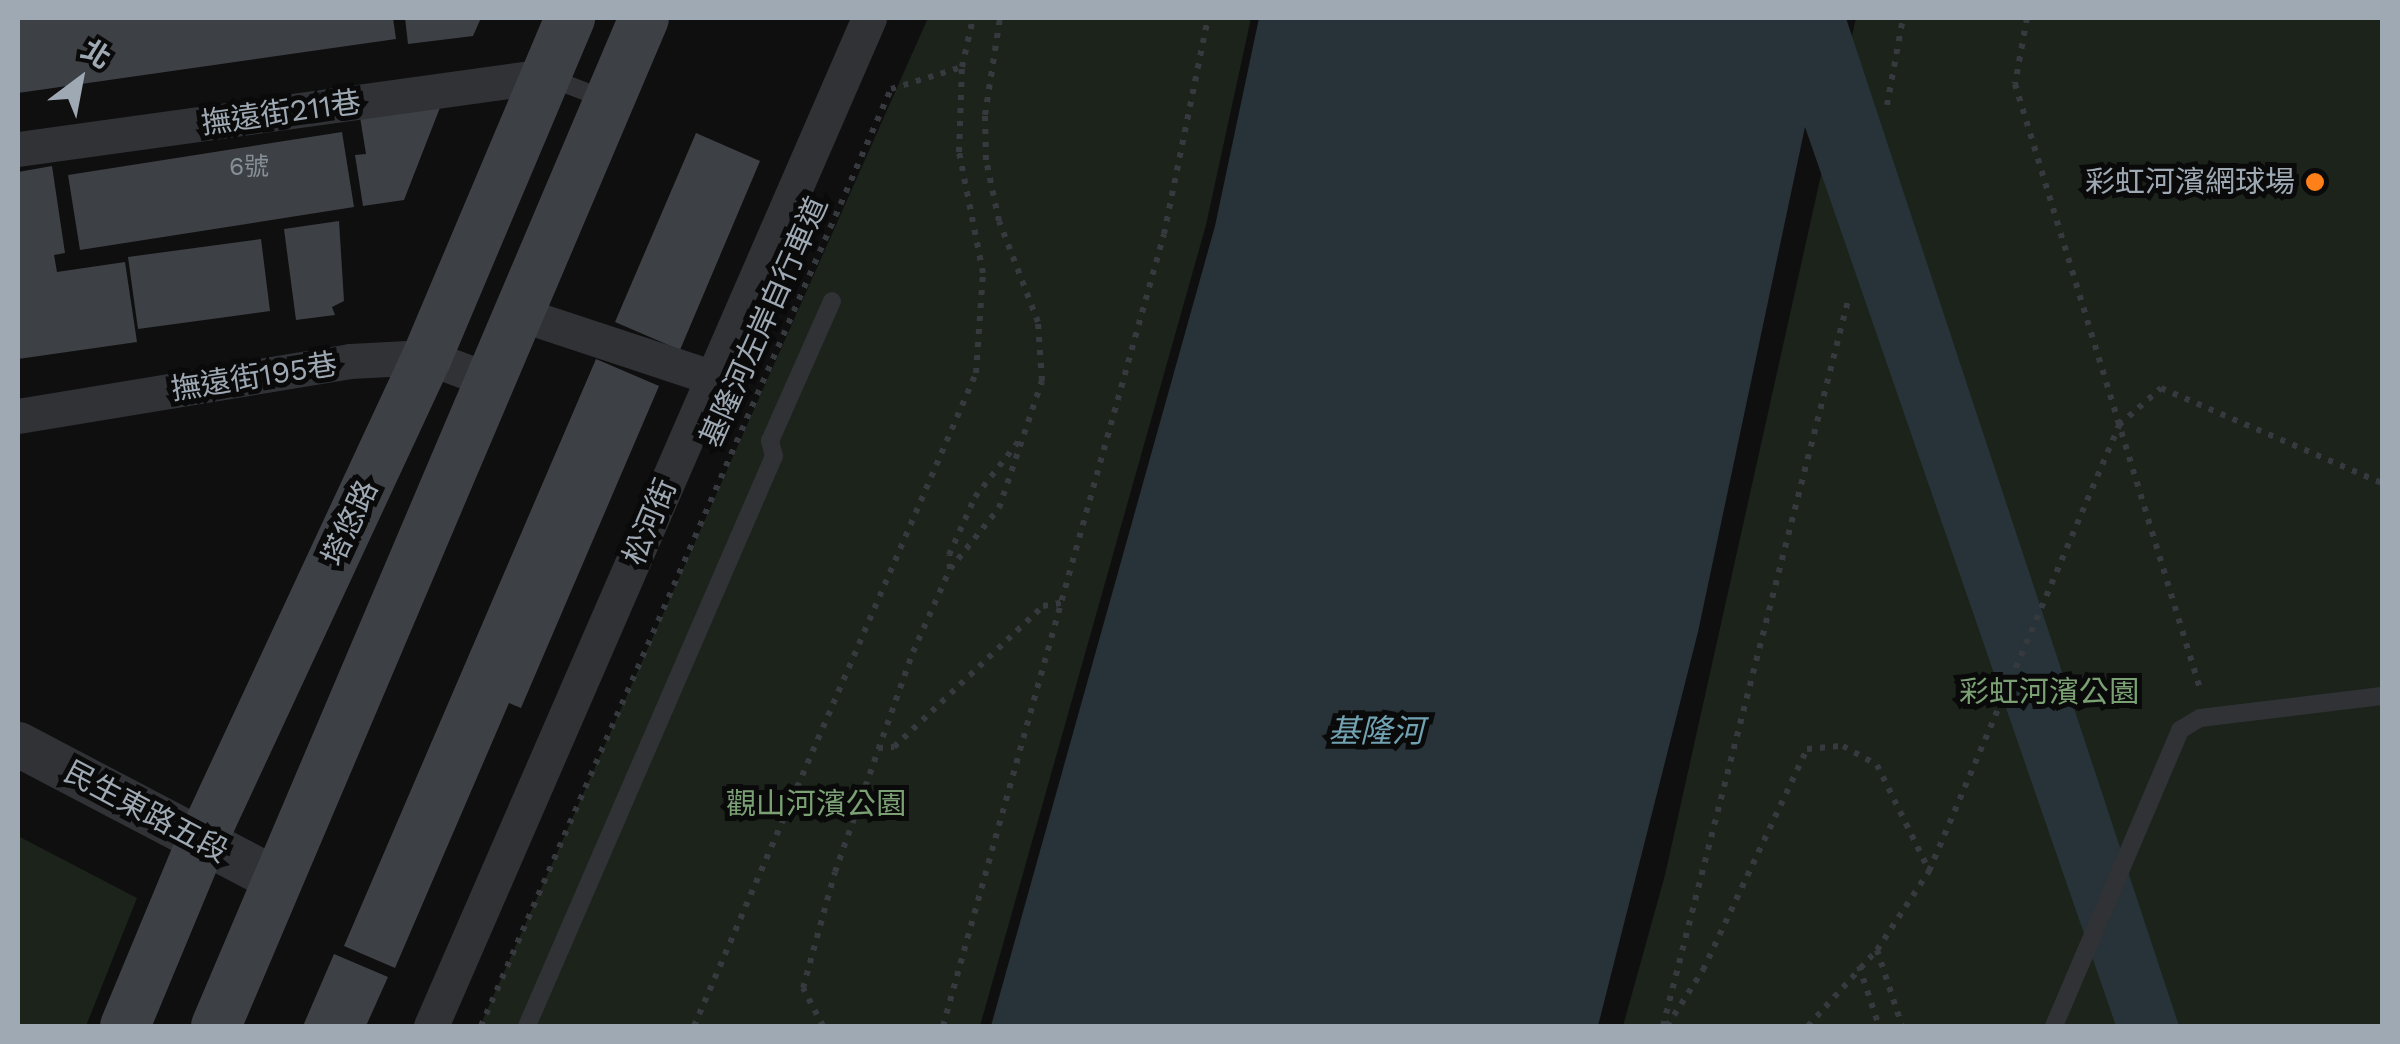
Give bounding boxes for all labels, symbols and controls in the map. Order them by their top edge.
north arrow [30,30,130,130]
text: 北 [76,33,117,76]
street label: 撫遠街211巷 [199,84,363,142]
house number: 6號 [229,152,269,182]
place label: 彩虹河濱網球場 [2085,164,2295,200]
marker: 彩虹河濱網球場 [2304,171,2326,193]
street label: 基隆河左岸自行車道 [693,191,835,453]
street label: 撫遠街195巷 [168,346,340,408]
street label: 松河街 [616,474,684,570]
street label: 塔悠路 [315,475,385,571]
park label: 彩虹河濱公園 [1959,674,2139,710]
water label: 基隆河 [1328,712,1424,750]
street label: 民生東路五段 [58,754,234,870]
park label: 觀山河濱公園 [726,786,906,822]

